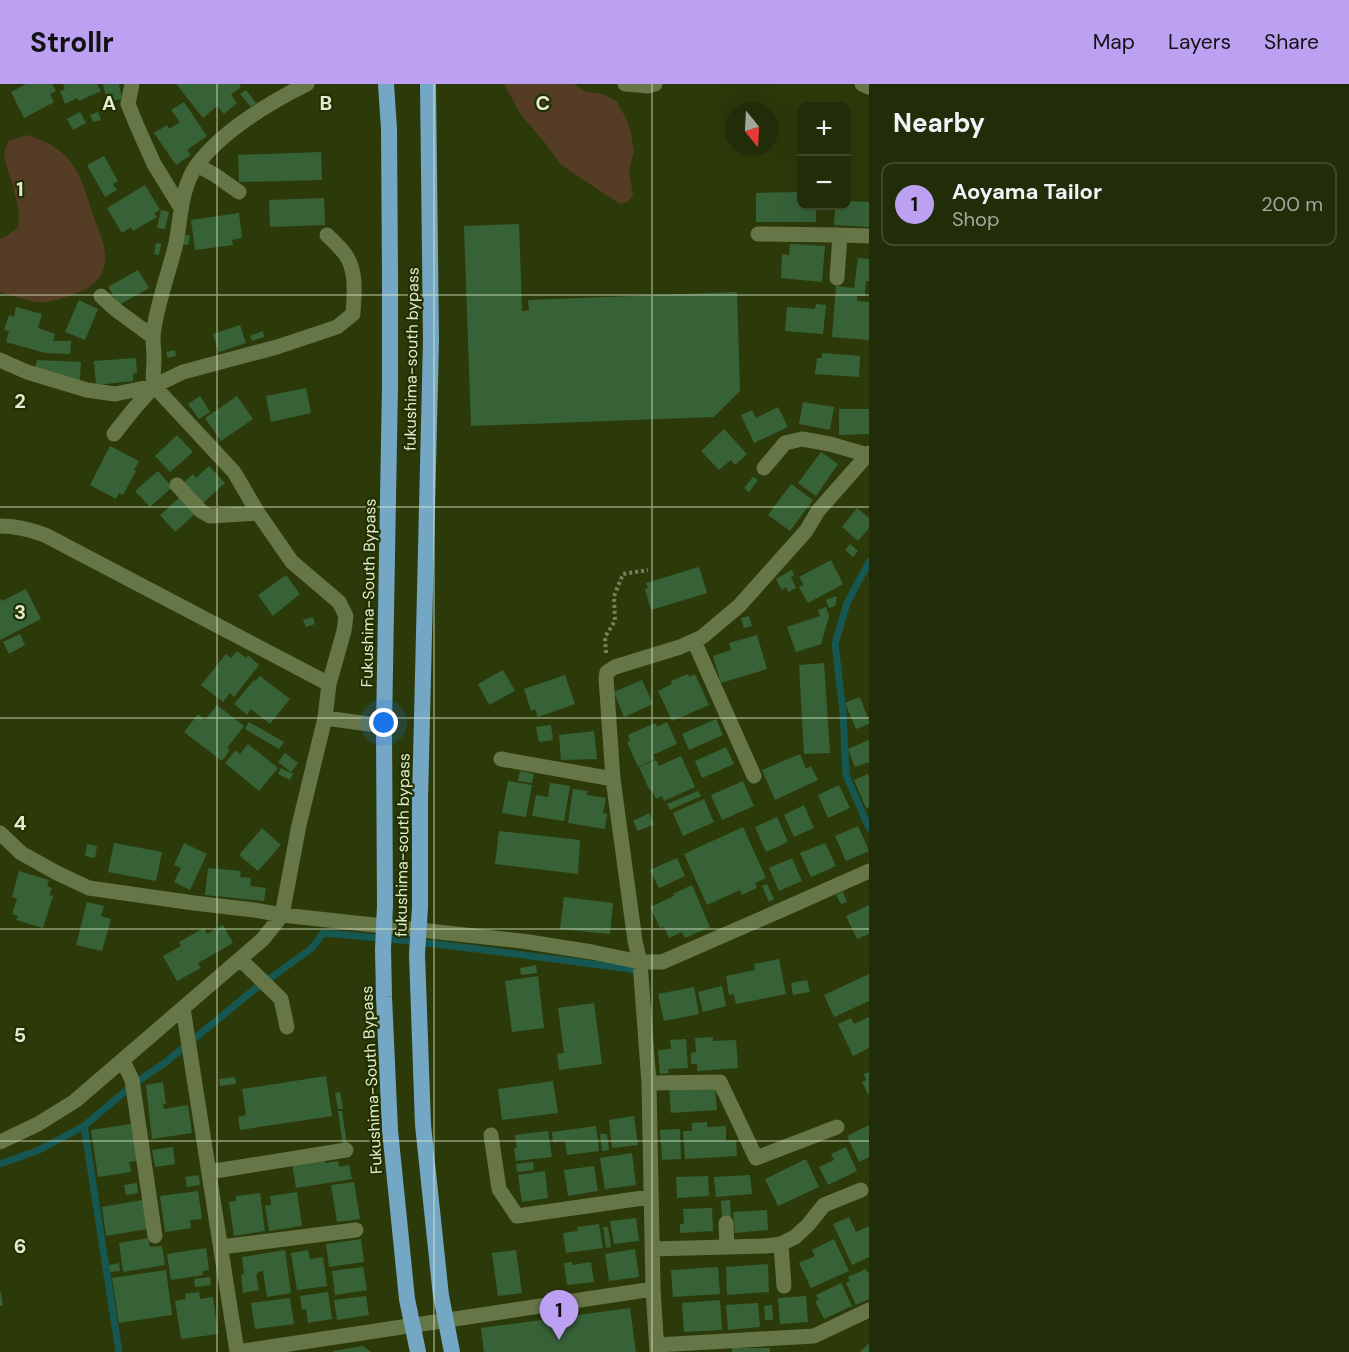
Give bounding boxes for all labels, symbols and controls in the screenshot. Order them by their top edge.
text: Strollr [30,24,114,61]
text: Map [1093,28,1135,56]
text: Layers [1168,28,1231,56]
text: Share [1264,28,1319,56]
text: A [102,90,116,116]
text: B [320,90,332,116]
text: C [536,90,550,116]
north arrow [725,102,779,156]
map controls [797,102,851,210]
button: + [797,102,851,156]
text: Nearby [893,106,985,140]
button: − [797,156,851,210]
text: 1 [16,176,24,202]
text: Aoyama Tailor [952,177,1102,206]
text: 1 [911,191,918,217]
text: 200 m [1261,191,1323,217]
text: Shop [952,206,999,232]
street label: fukushima-south bypass [399,267,424,451]
text: 2 [14,388,26,414]
street label: Fukushima-South Bypass [356,499,381,687]
text: 3 [14,599,26,625]
your location [369,708,398,737]
street label: fukushima-south bypass [390,753,415,937]
text: 4 [14,810,27,836]
street label: Fukushima-South Bypass [356,985,387,1175]
text: 5 [14,1022,26,1048]
text: 6 [14,1233,26,1259]
pin: 1 [540,1290,578,1340]

